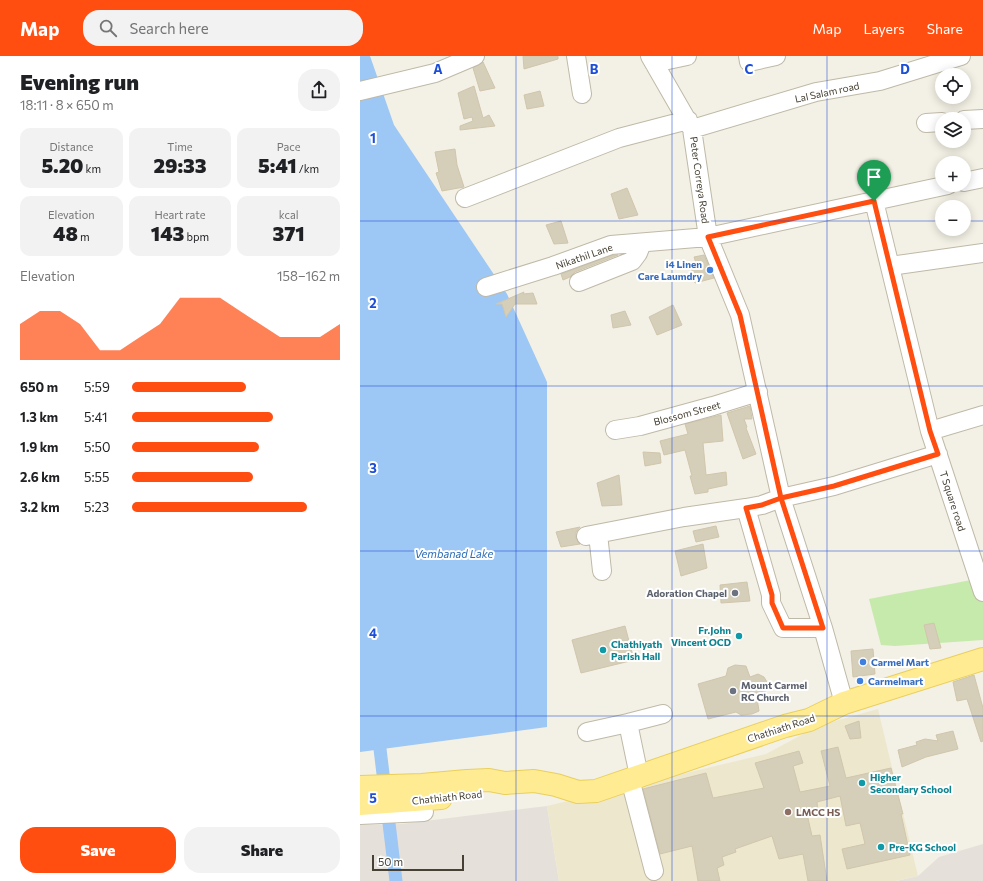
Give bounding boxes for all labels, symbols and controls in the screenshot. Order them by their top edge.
search box [83,10,363,46]
text: Map [20,17,59,40]
icon: search [97,17,119,39]
text: Search here [129,19,209,37]
text: Map [813,20,841,37]
text: Layers [863,20,905,37]
text: Share [927,20,963,37]
text: A [433,61,443,77]
text: B [590,61,599,77]
text: C [745,61,754,77]
text: D [900,61,910,77]
text: Evening run [20,68,139,95]
map controls [935,68,971,236]
button: locate [935,68,971,104]
button: share [298,69,340,111]
street label: Lal Salam road [794,79,861,105]
text: 18:11 · 8 × 650 m [20,97,114,113]
button: layers [935,112,971,148]
text: 1 [370,130,376,146]
street label: Peter Correya Road [688,136,712,225]
text: Distance [49,140,93,153]
text: Time [167,140,193,153]
text: Pace [277,140,301,153]
text: 5.20 [42,153,83,177]
text: 29:33 [154,153,206,177]
text: 5:41 [258,153,297,177]
button: + [935,156,971,192]
pin [857,160,891,201]
text: km [83,162,101,175]
text: /km [297,162,319,175]
icon: arrive [863,166,885,188]
button: − [935,200,971,236]
text: Elevation [48,208,95,221]
text: Heart rate [154,208,206,221]
text: kcal [279,208,299,221]
text: 48 [53,221,78,245]
text: 143 [151,221,184,245]
text: 371 [273,221,305,245]
text: m [78,230,90,243]
text: bpm [184,230,209,243]
street label: Nikathil Lane [554,241,614,271]
place label: i4 Linen Care Laumdry [638,258,702,282]
marker: i4 Linen Care Laumdry [705,265,715,275]
text: Elevation [20,268,75,284]
text: 158–162 m [277,268,340,284]
text: 2 [369,295,377,311]
text: 650 m [20,379,58,395]
text: 5:59 [84,379,110,395]
street label: Blossom Street [652,398,722,428]
text: 1.3 km [20,409,58,425]
text: 5:41 [84,409,108,425]
text: 1.9 km [20,439,58,455]
text: 5:50 [84,439,111,455]
text: 3 [369,460,377,476]
text: 2.6 km [20,469,60,485]
text: 5:55 [84,469,109,485]
street label: T Square road [938,469,968,533]
text: 3.2 km [20,499,60,515]
text: 5:23 [84,499,109,515]
water label: Vembanad Lake [415,547,494,560]
place label: Adoration Chapel [646,587,727,599]
marker: Adoration Chapel [730,588,740,598]
place label: Fr.John Vincent OCD [671,624,731,648]
text: 4 [369,625,377,641]
marker: Fr.John Vincent OCD [734,631,744,641]
place label: Chathiyath Parish Hall [611,638,663,662]
marker: Chathiyath Parish Hall [598,645,608,655]
place label: Carmel Mart [871,656,929,668]
marker: Carmel Mart [858,657,868,667]
place label: Carmelmart [868,675,923,687]
marker: Carmelmart [855,676,865,686]
place label: Mount Carmel RC Church [741,679,807,703]
marker: Mount Carmel RC Church [728,686,738,696]
street label: Chathiath Road [746,711,817,745]
place label: Higher Secondary School [870,771,952,795]
marker: Higher Secondary School [857,778,867,788]
street label: Chathiath Road [411,787,483,807]
text: 5 [369,790,377,806]
place label: LMCC HS [796,806,840,818]
marker: LMCC HS [783,807,793,817]
button: Save [20,827,176,873]
button: Share [184,827,340,873]
place label: Pre-KG School [889,841,956,853]
marker: Pre-KG School [876,842,886,852]
scale bar [372,853,464,872]
text: 50 m [378,855,403,868]

